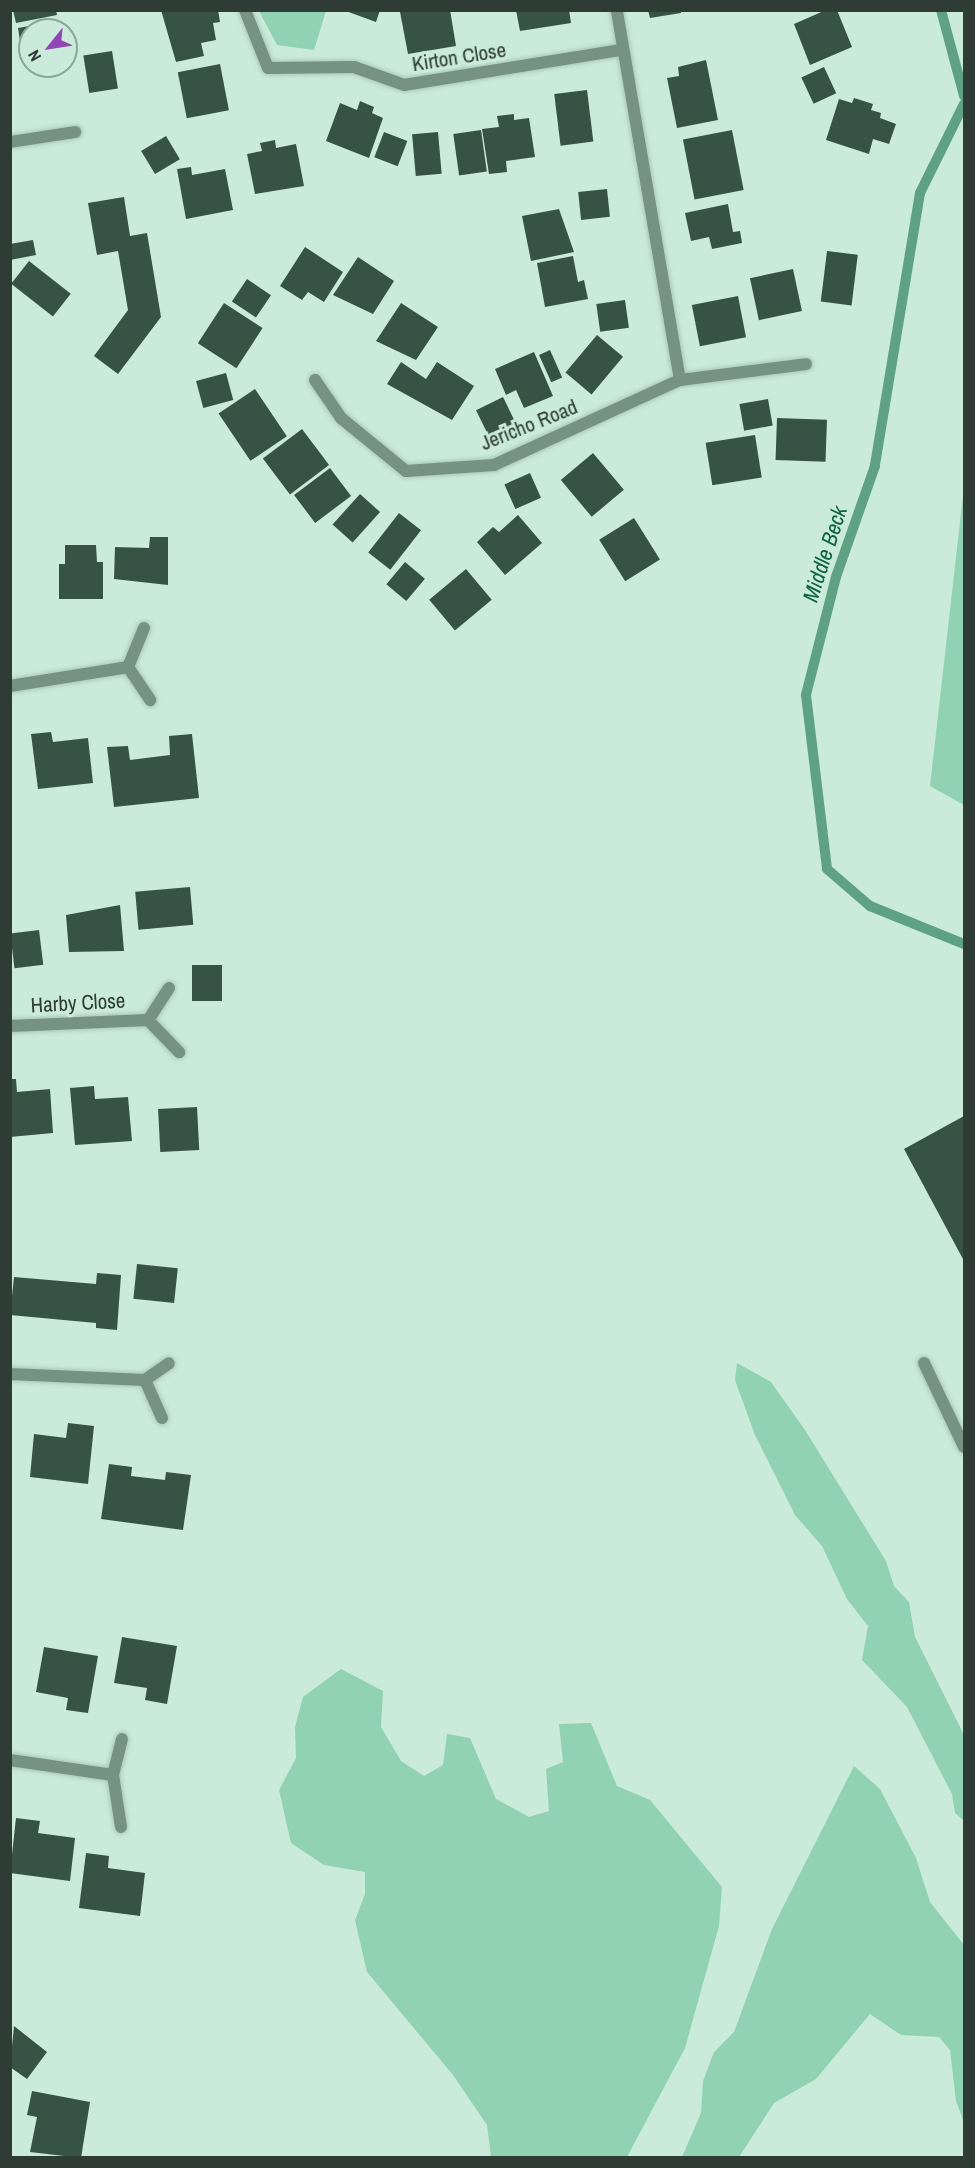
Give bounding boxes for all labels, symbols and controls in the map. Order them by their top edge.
north arrow [18,18,78,78]
street label: Kirton Close [410,37,508,77]
text: N [22,46,46,66]
street label: Jericho Road [477,394,581,456]
water label: Middle Beck [797,503,853,605]
street label: Harby Close [30,988,126,1018]

